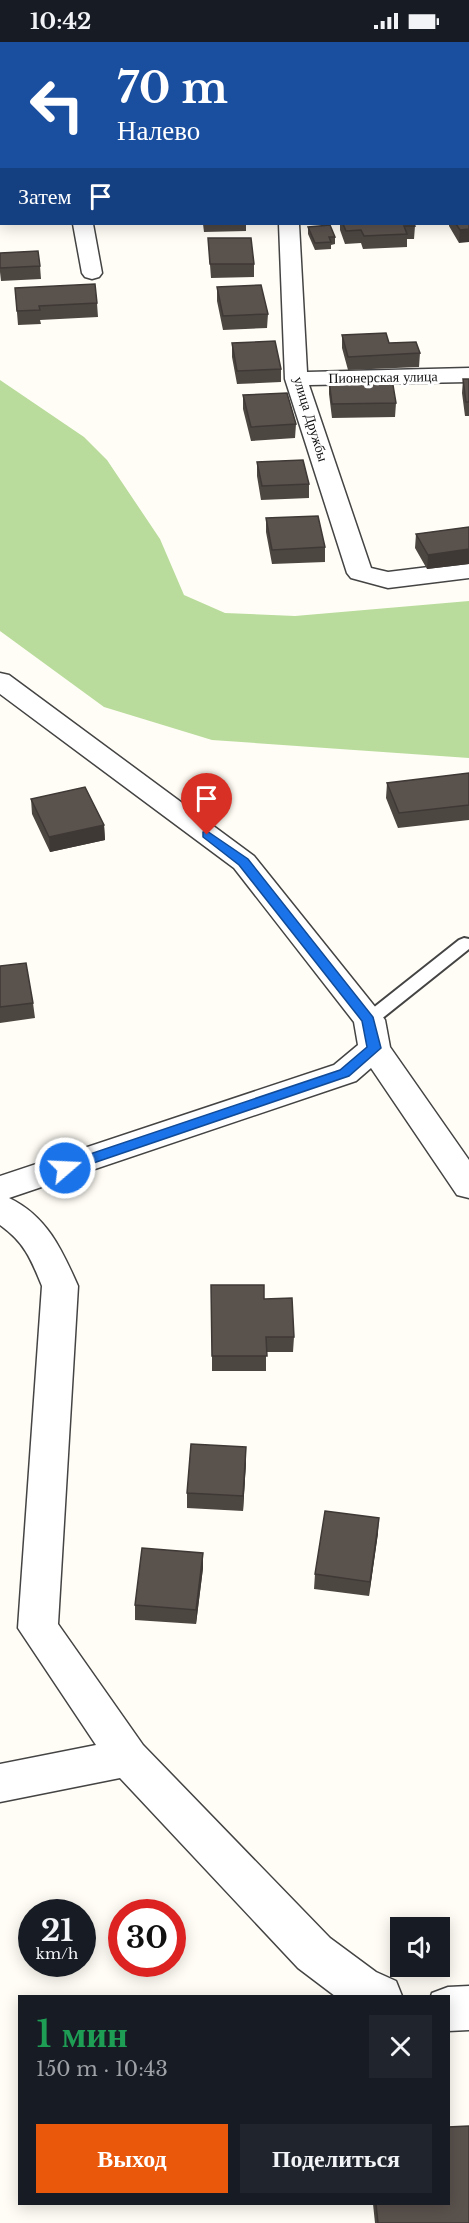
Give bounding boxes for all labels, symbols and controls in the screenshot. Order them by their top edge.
text: 10:42 [30,8,91,35]
text: 70 m [117,62,228,114]
icon: left [18,66,96,144]
text: Налево [117,114,200,147]
icon: arrive [84,180,117,213]
text: Затем [18,183,72,210]
street label: Пионерская улица [328,367,439,387]
street label: улица Дружбы [290,374,333,464]
pin [181,773,232,835]
icon: arrive [190,782,223,815]
position arrow [33,1136,97,1200]
speed limit sign: 30 [108,1899,186,1977]
text: 21 [41,1912,73,1949]
map controls [390,1917,450,1977]
button: sound [390,1917,450,1977]
text: km/h [36,1944,78,1963]
text: 1 мин [36,2012,128,2057]
button: close [369,2015,432,2078]
text: 150 m · 10:43 [36,2057,168,2081]
button: Выход [36,2124,228,2193]
button: Поделиться [240,2124,432,2193]

